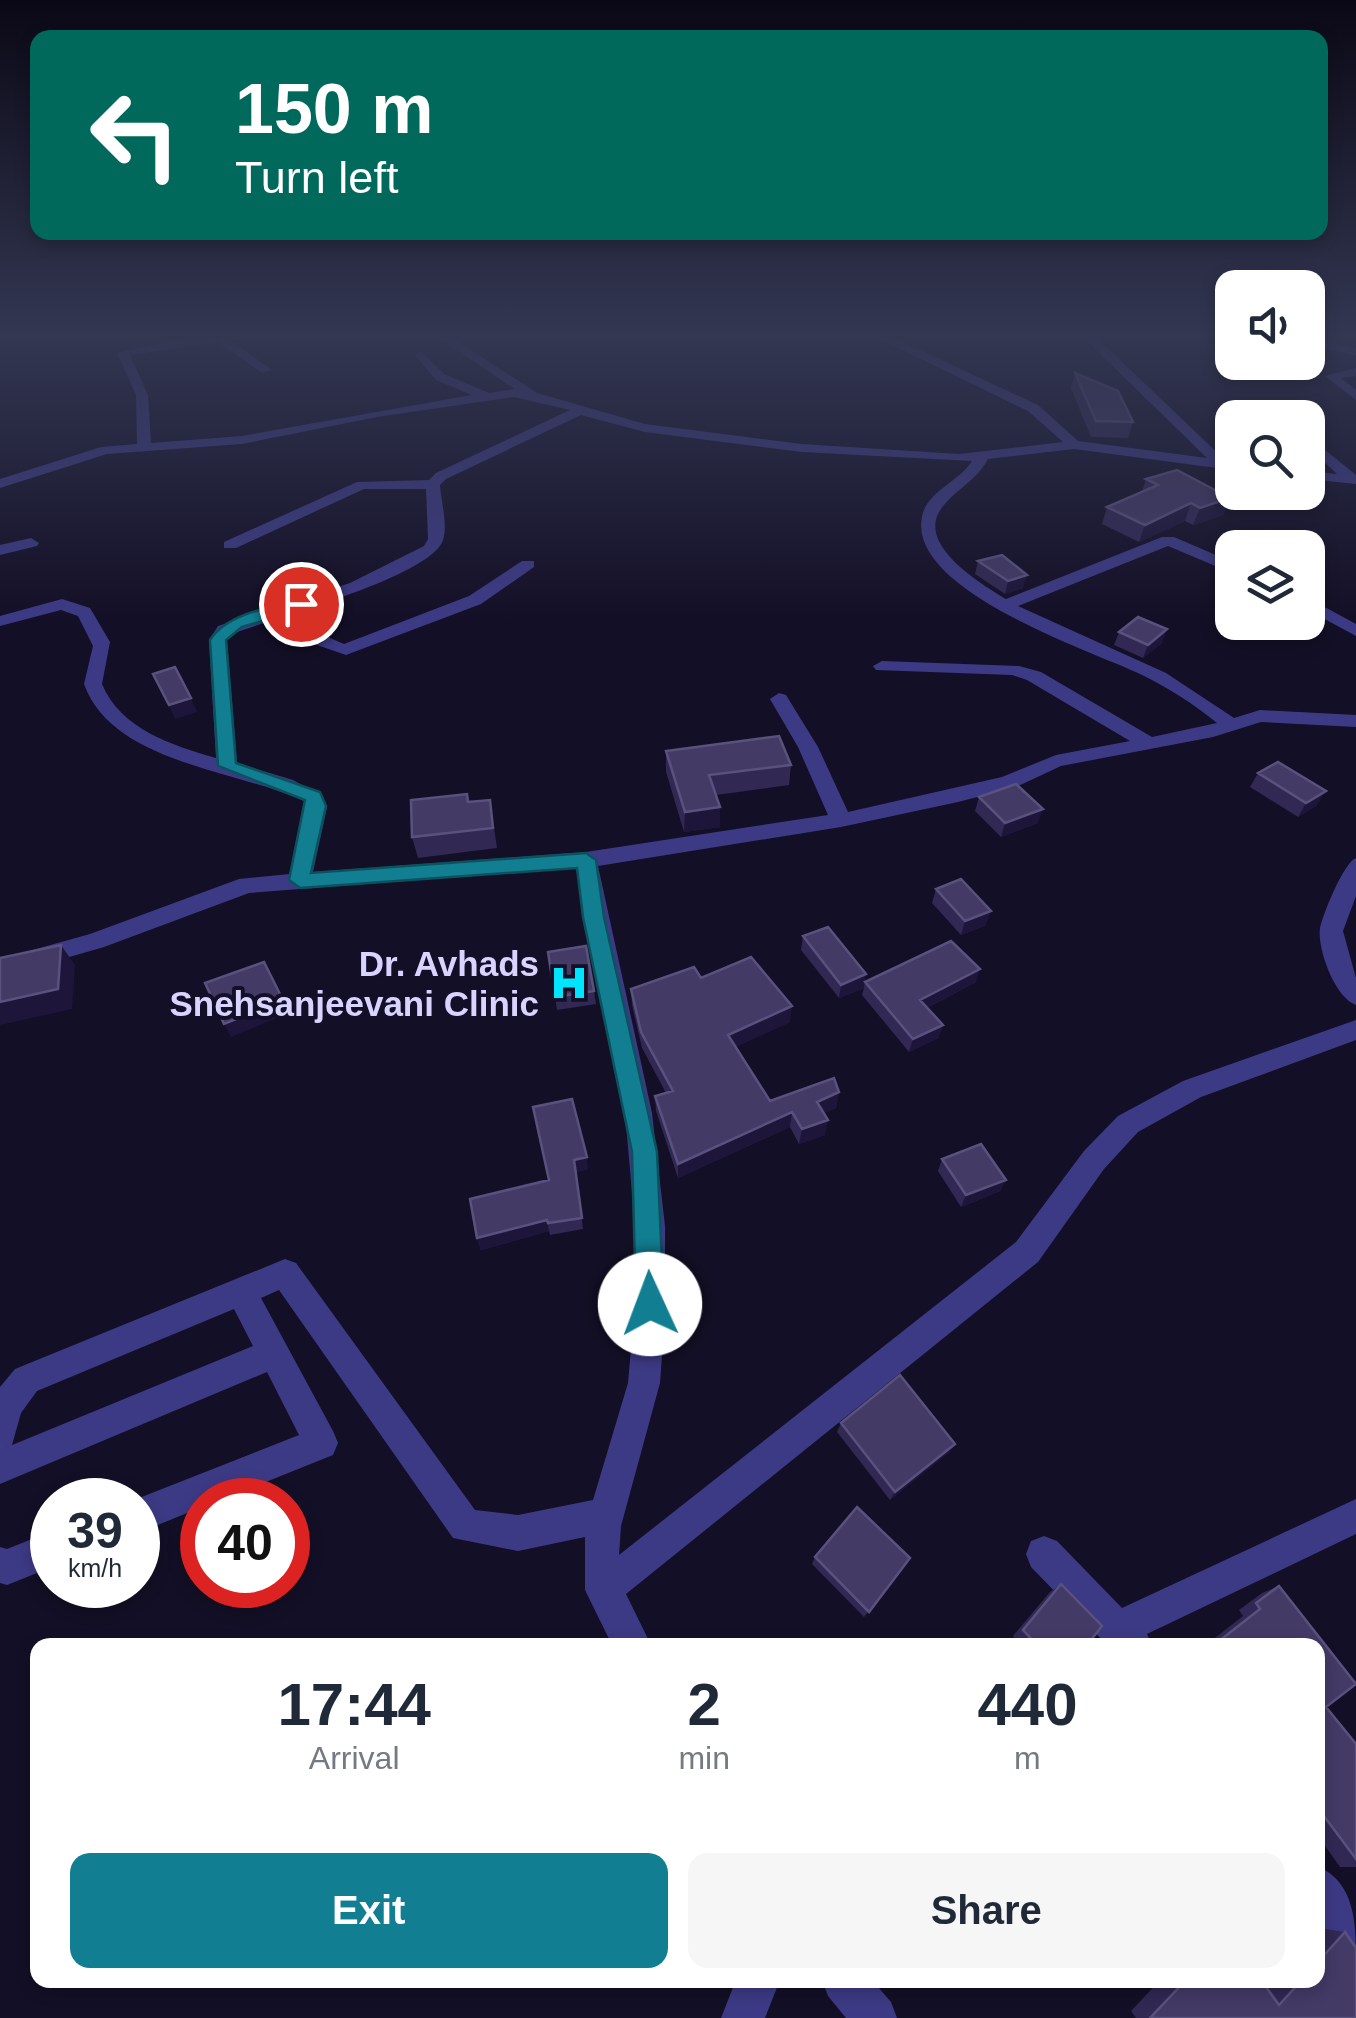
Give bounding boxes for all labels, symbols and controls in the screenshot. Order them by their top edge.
icon: left [70,70,200,200]
text: 150 m [235,70,433,148]
text: Turn left [235,152,398,203]
map controls [1215,270,1325,640]
button: sound [1215,270,1325,380]
button: search [1215,400,1325,510]
button: layers [1215,530,1325,640]
pin [259,562,344,647]
icon: arrive [274,577,329,632]
place label: Dr. Avhads Snehsanjeevani Clinic [169,944,539,1023]
hospital icon: Dr. Avhads Snehsanjeevani Clinic [548,962,590,1004]
position arrow [598,1252,702,1356]
speed limit sign: 40 [180,1478,310,1608]
text: 39 [67,1503,123,1559]
text: km/h [68,1554,122,1582]
text: 17:44 [277,1671,431,1738]
text: 2 [687,1671,721,1738]
text: 440 [977,1671,1078,1738]
text: Arrival [309,1740,400,1776]
text: min [678,1740,730,1776]
text: m [1014,1740,1041,1776]
button: Exit [70,1853,668,1968]
button: Share [688,1853,1285,1968]

